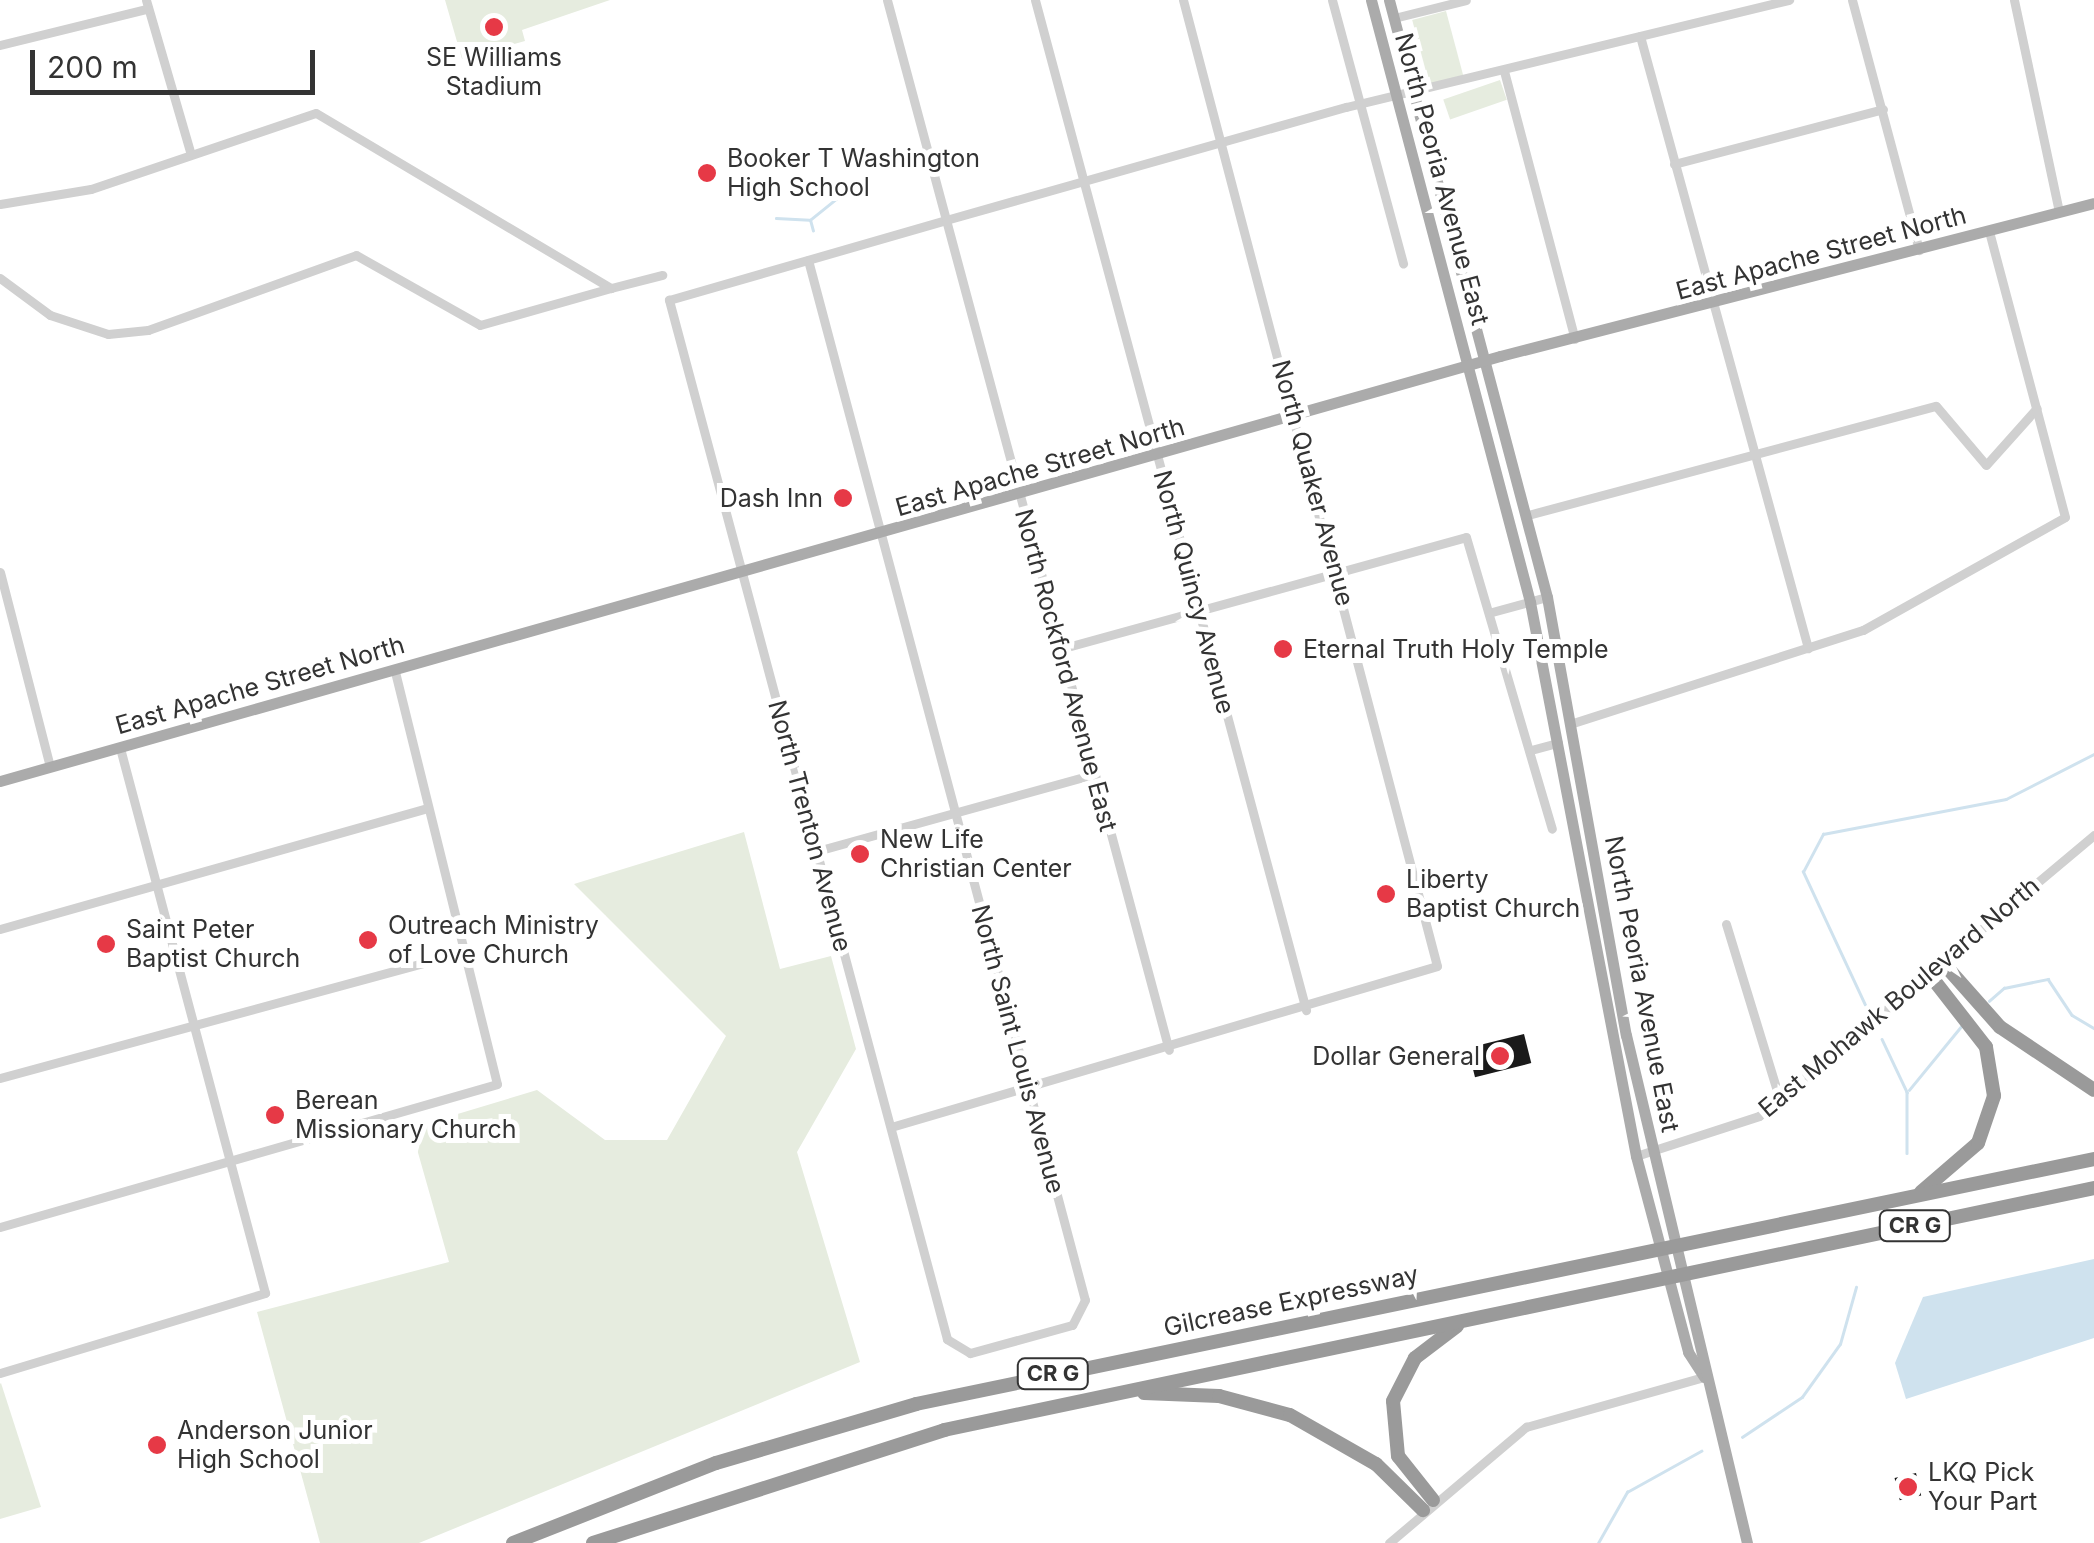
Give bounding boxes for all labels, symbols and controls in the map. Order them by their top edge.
marker: SE Williams Stadium [483,16,505,38]
scale bar [35,30,320,92]
street label: North Peoria Avenue East [1389,30,1495,328]
place label: SE Williams Stadium [426,43,562,102]
text: 200 m [47,49,138,85]
place label: Booker T Washington High School [727,144,980,203]
marker: Booker T Washington High School [696,162,718,184]
street label: East Apache Street North [1673,200,1969,306]
street label: North Quaker Avenue [1266,357,1360,609]
street label: East Apache Street North [892,411,1188,523]
street label: North Quincy Avenue [1147,467,1241,717]
place label: Dash Inn [720,483,823,513]
marker: Dash Inn [832,487,854,509]
street label: North Rockford Avenue East [1008,506,1124,834]
street label: East Apache Street North [112,629,408,741]
place label: Eternal Truth Holy Temple [1303,634,1609,664]
marker: Eternal Truth Holy Temple [1272,638,1294,660]
street label: North Trenton Avenue [762,697,858,955]
place label: New Life Christian Center [880,825,1072,884]
street label: North Peoria Avenue East [1599,833,1685,1135]
marker: New Life Christian Center [849,843,871,865]
place label: Liberty Baptist Church [1406,865,1580,924]
street label: East Mohawk Boulevard North [1753,871,2045,1123]
marker: Liberty Baptist Church [1375,883,1397,905]
street label: North Saint Louis Avenue [965,901,1071,1197]
place label: Outreach Ministry of Love Church [388,911,599,970]
place label: Saint Peter Baptist Church [126,915,300,974]
marker: Outreach Ministry of Love Church [357,929,379,951]
marker: Saint Peter Baptist Church [95,933,117,955]
place label: Dollar General [1312,1041,1480,1071]
marker: Dollar General [1489,1045,1511,1067]
place label: Berean Missionary Church [295,1086,517,1145]
marker: Berean Missionary Church [264,1104,286,1126]
road number: CR G [1878,1209,1952,1243]
street label: Gilcrease Expressway [1161,1259,1421,1343]
road number: CR G [1016,1357,1090,1391]
place label: Anderson Junior High School [177,1416,373,1475]
marker: Anderson Junior High School [146,1434,168,1456]
place label: LKQ Pick Your Part [1928,1458,2037,1517]
marker: LKQ Pick Your Part [1897,1476,1919,1498]

